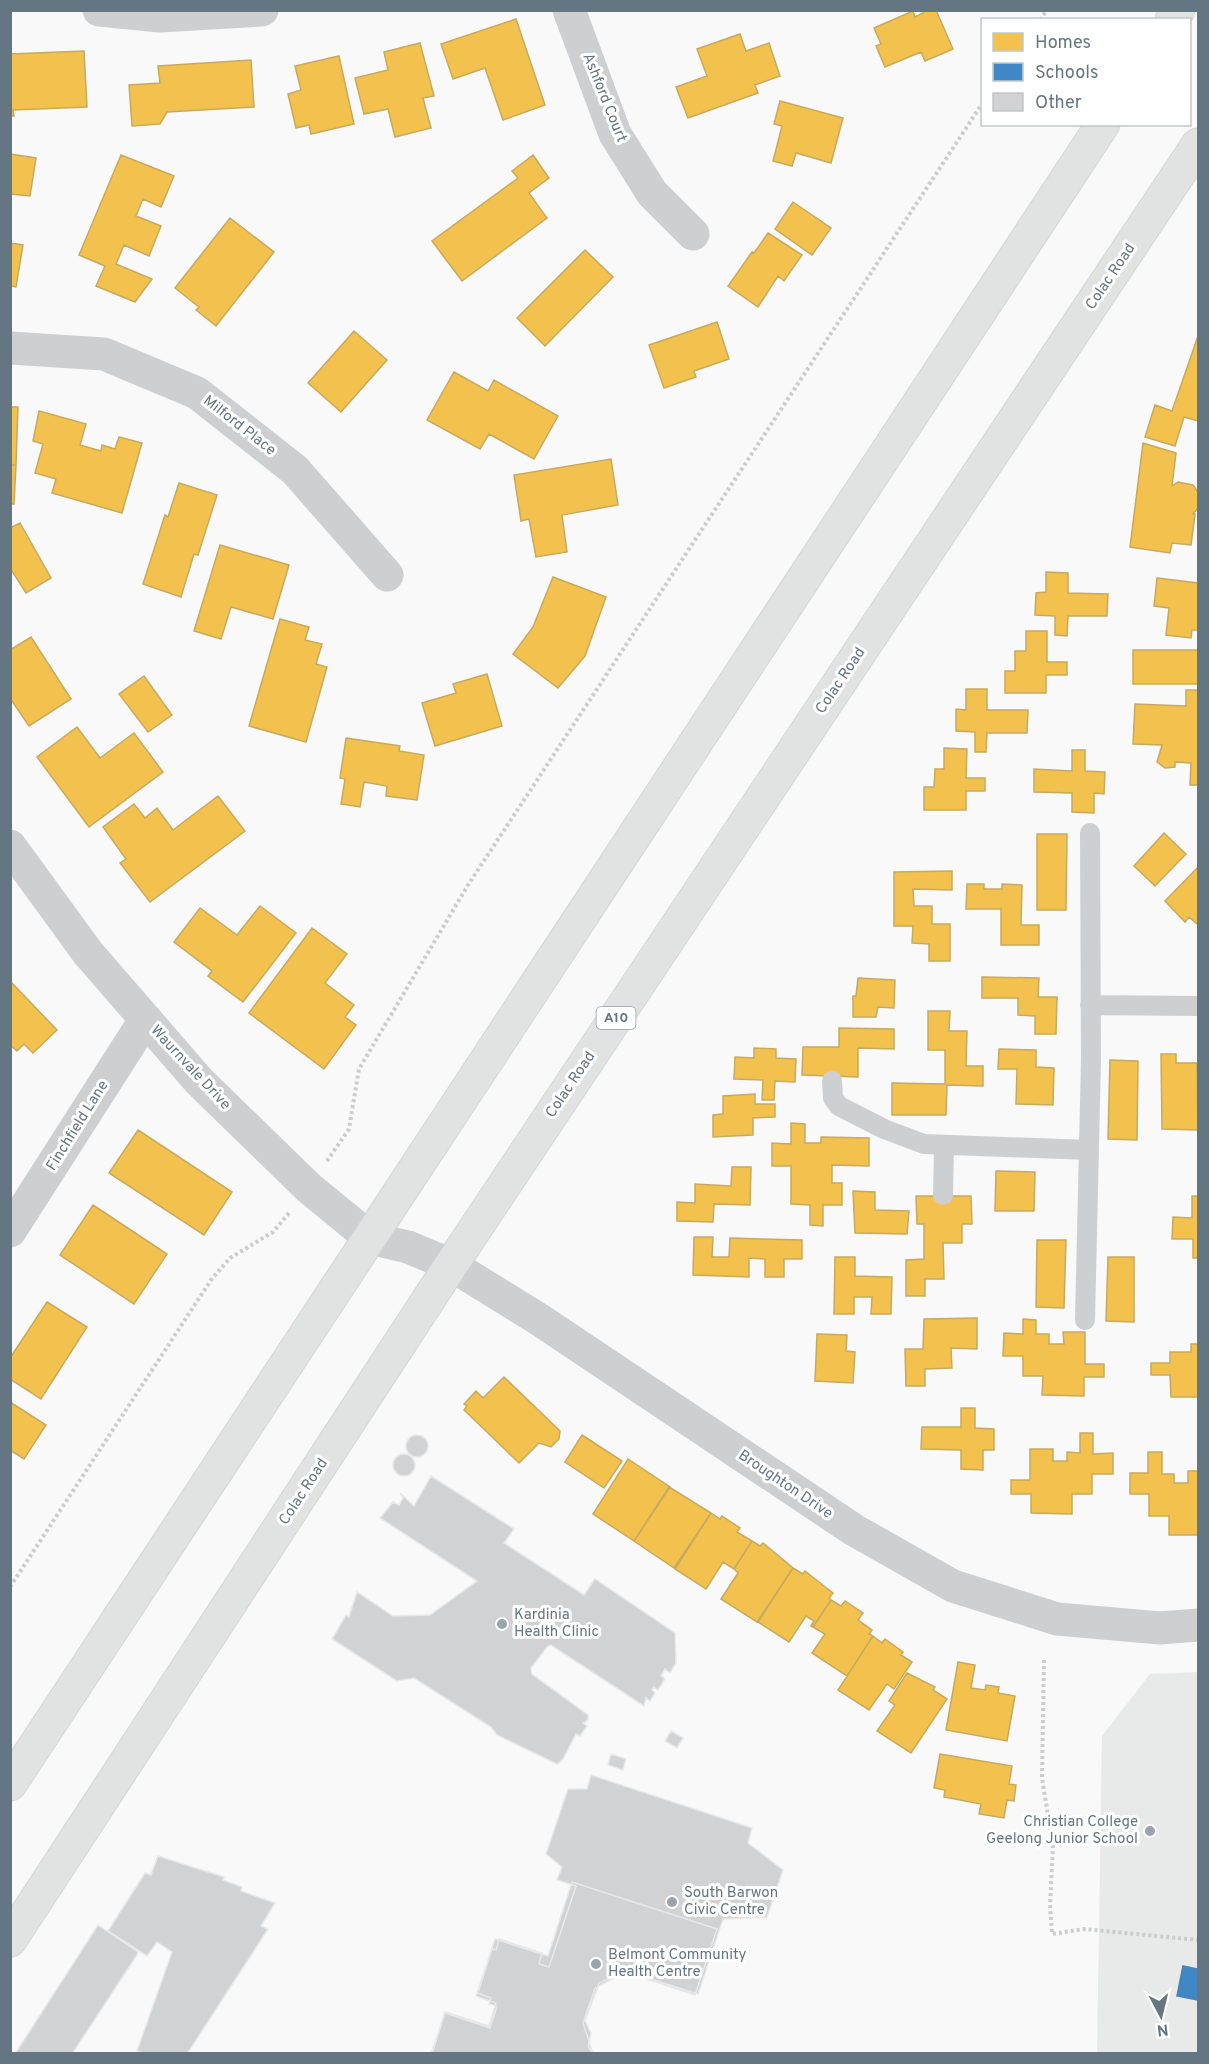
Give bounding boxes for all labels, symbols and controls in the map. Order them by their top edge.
legend [981,18,1191,126]
text: Homes [1035,32,1091,55]
street label: Ashford Court [578,51,630,145]
text: Schools [1035,62,1098,85]
text: Other [1035,92,1082,115]
street label: Colac Road [1082,240,1140,314]
street label: Milford Place [199,392,279,460]
street label: Colac Road [812,644,870,718]
road number: A10 [596,1007,636,1029]
street label: Waurnvale Drive [146,1022,234,1114]
street label: Colac Road [542,1048,600,1122]
street label: Finchfield Lane [43,1077,113,1175]
street label: Broughton Drive [734,1446,836,1524]
street label: Colac Road [275,1455,333,1529]
place label: Kardinia Health Clinic [514,1606,599,1642]
marker: Kardinia Health Clinic [495,1617,509,1631]
place label: Christian College Geelong Junior School [986,1813,1138,1849]
marker: Christian College Geelong Junior School [1143,1824,1157,1838]
place label: South Barwon Civic Centre [684,1884,778,1920]
marker: South Barwon Civic Centre [665,1895,679,1909]
place label: Belmont Community Health Centre [608,1946,746,1982]
marker: Belmont Community Health Centre [589,1957,603,1971]
north arrow [1131,1986,1191,2046]
text: N [1156,2018,1170,2040]

